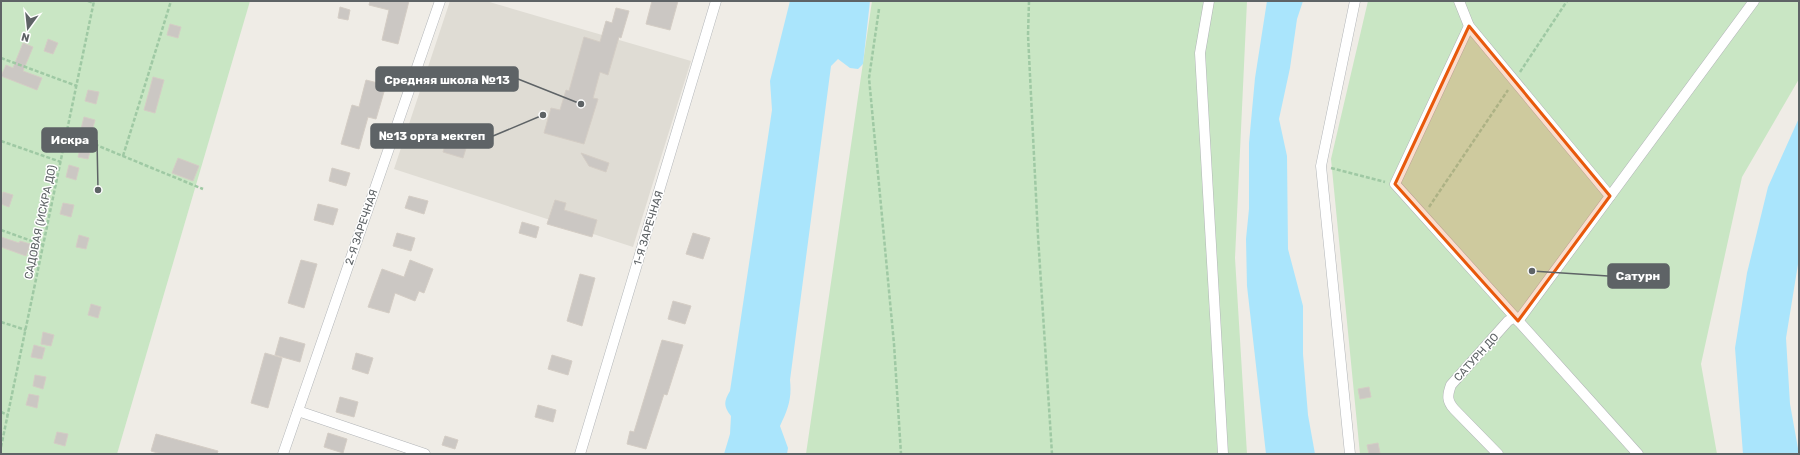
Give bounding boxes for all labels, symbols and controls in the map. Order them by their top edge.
north arrow [8,8,48,48]
text: N [20,30,31,44]
callout: Средняя школа №13 [376,67,518,91]
text: Средняя школа №13 [384,73,510,87]
callout: №13 орта мектеп [371,124,493,148]
callout: Искра [42,128,97,152]
text: №13 орта мектеп [379,129,485,143]
text: Искра [51,133,89,147]
street label: САДОВАЯ (ИСКРА ДО) [22,164,59,280]
street label: 2-Я ЗАРЕЧНАЯ [342,188,380,267]
street label: 1-Я ЗАРЕЧНАЯ [631,189,666,267]
callout: Сатурн [1608,264,1669,288]
text: Сатурн [1616,269,1660,283]
street label: САТУРН ДО [1451,331,1501,384]

